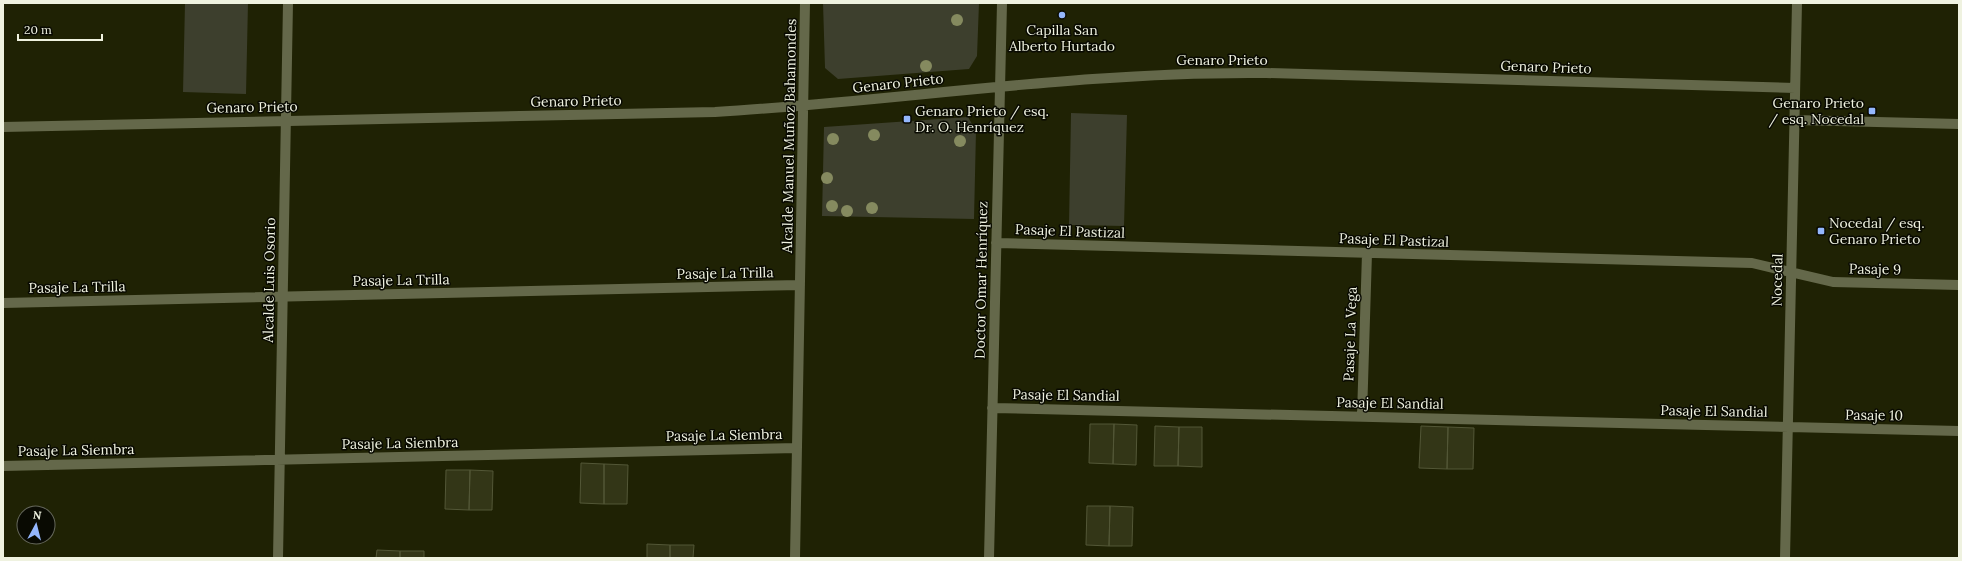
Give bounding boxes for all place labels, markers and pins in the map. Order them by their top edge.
marker: Capilla San Alberto Hurtado [1057,10,1067,20]
place label: Capilla San Alberto Hurtado [1008,21,1115,55]
place label: Genaro Prieto / esq. Nocedal [1768,94,1864,128]
place label: Genaro Prieto / esq. Dr. O. Henríquez [915,102,1049,136]
marker: Genaro Prieto / esq. Nocedal [1867,106,1877,116]
marker: Genaro Prieto / esq. Dr. O. Henríquez [902,114,912,124]
place label: Nocedal / esq. Genaro Prieto [1829,214,1925,248]
marker: Nocedal / esq. Genaro Prieto [1816,226,1826,236]

